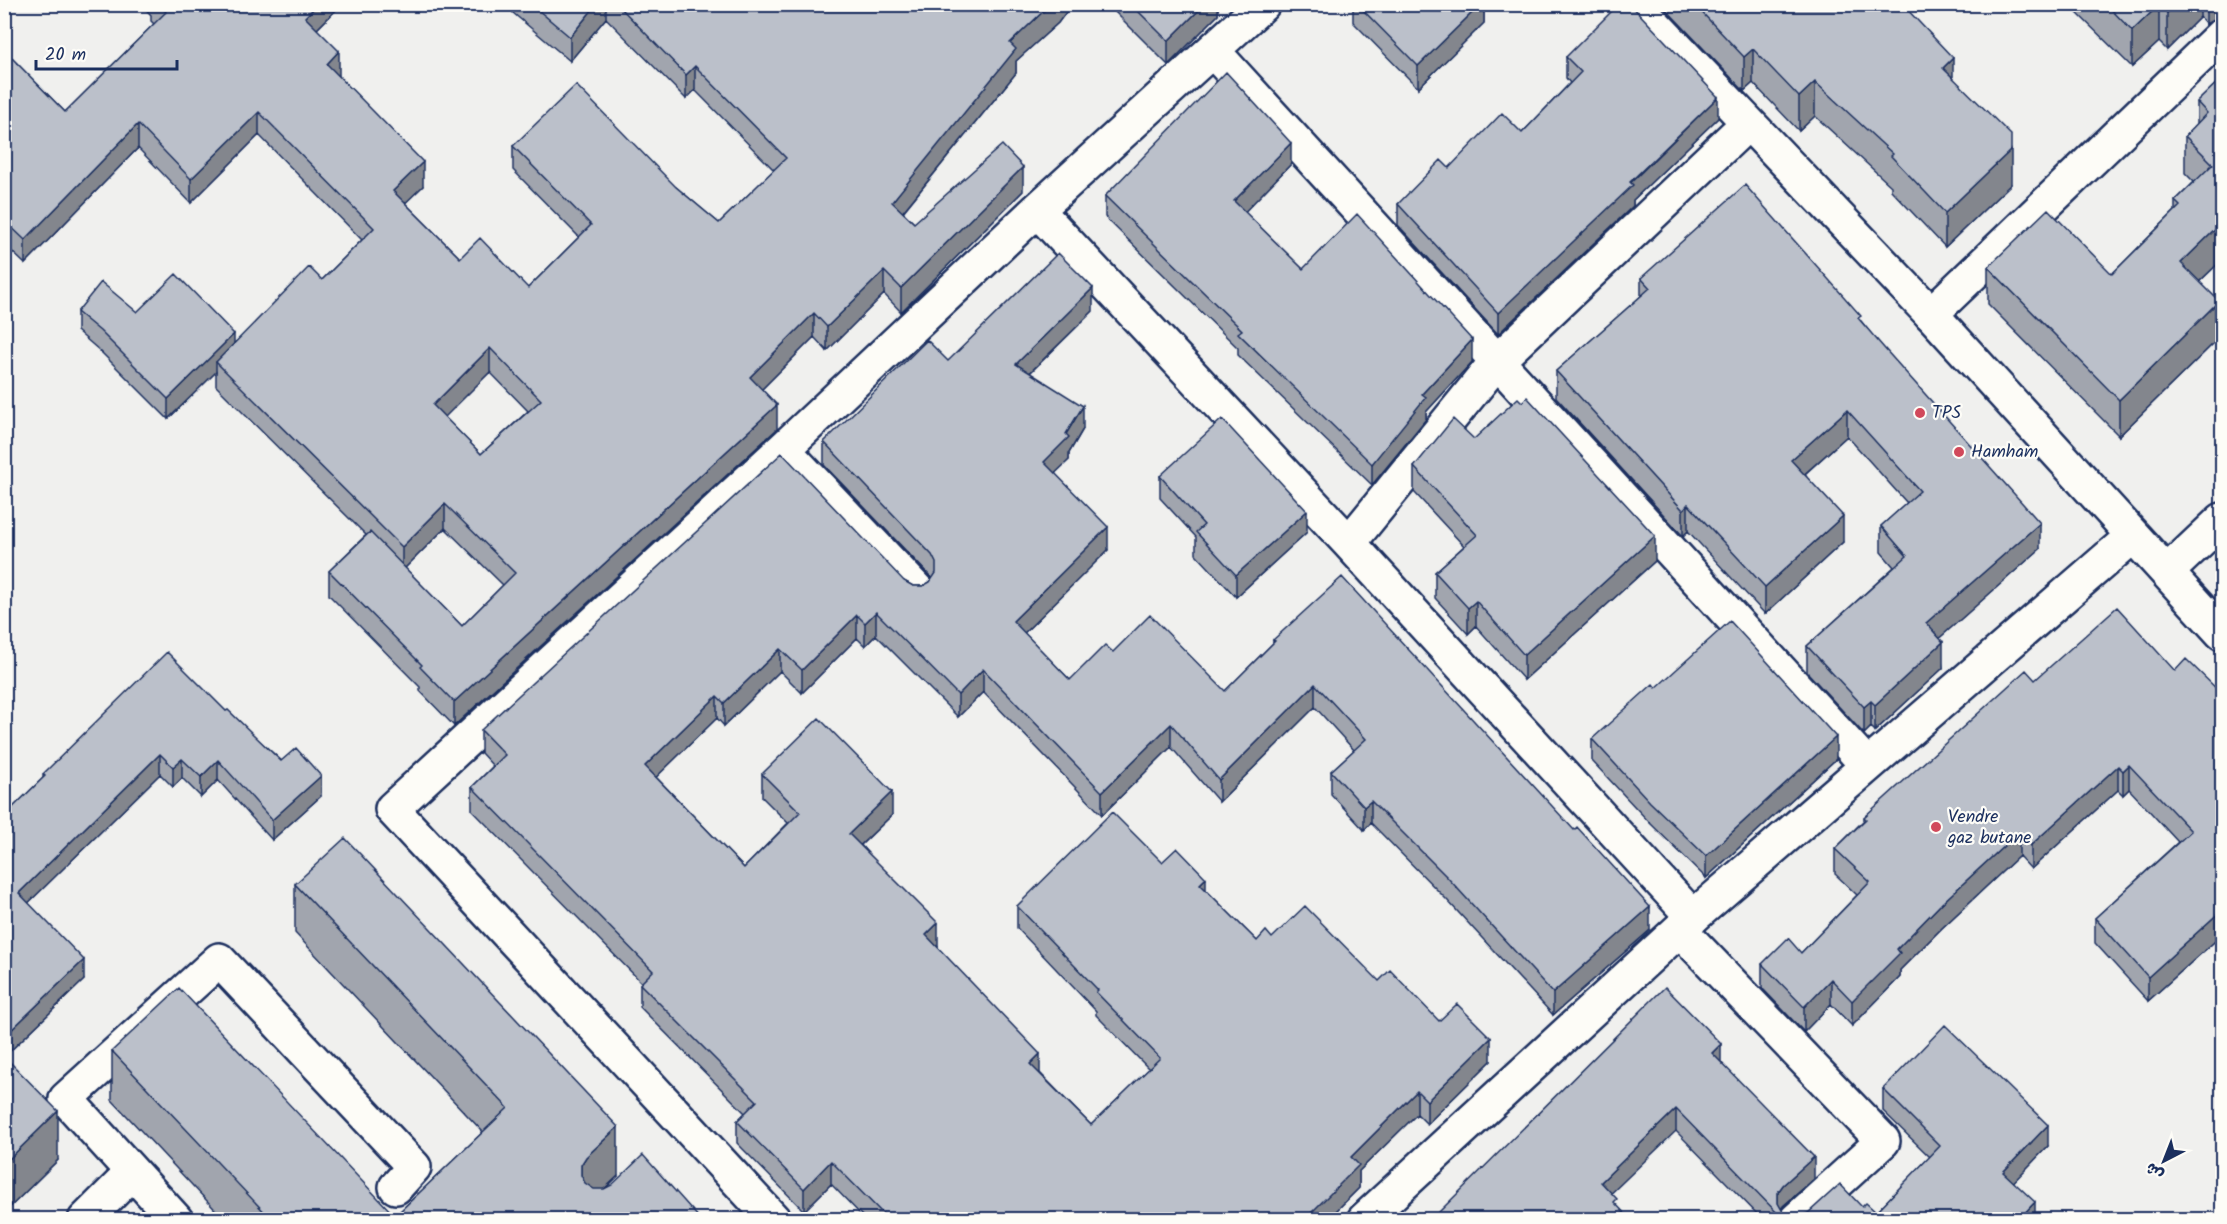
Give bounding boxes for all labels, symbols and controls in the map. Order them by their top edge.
scale bar [36,33,177,71]
text: 20 m [45,41,86,70]
place label: TPS [1932,399,1961,428]
marker: TPS [1913,406,1927,420]
place label: Hamham [1971,438,2038,467]
marker: Hamham [1952,445,1966,459]
place label: Vendre gaz butane [1947,803,2031,853]
marker: Vendre gaz butane [1929,820,1943,834]
north arrow [2134,1131,2194,1191]
text: ش [2140,1156,2170,1186]

